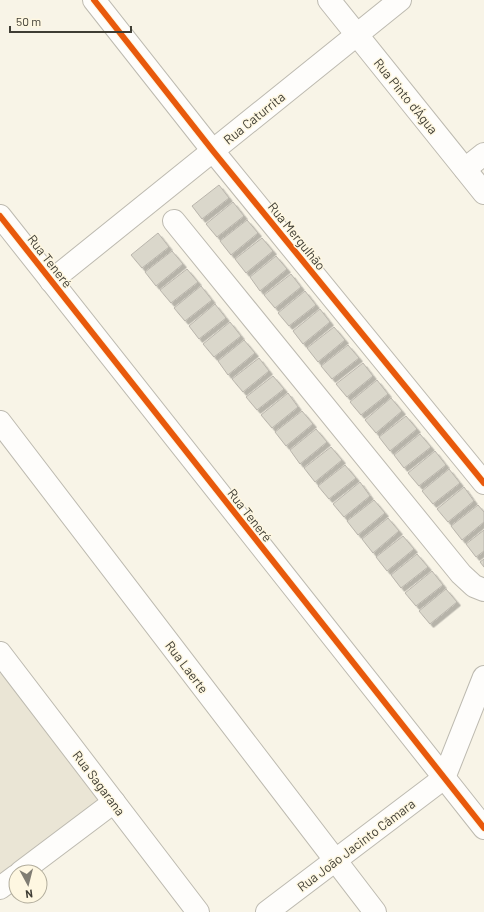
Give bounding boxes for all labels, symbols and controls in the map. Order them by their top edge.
scale bar [10,8,131,34]
text: 50 m [16,14,41,28]
street label: Rua Pinto d'Água [371,55,441,137]
street label: Rua Caturrita [220,88,288,148]
street label: Rua Mergulhão [265,199,329,273]
street label: Rua Teneré [24,231,76,291]
street label: Rua Teneré [224,485,276,545]
street label: Rua Laerte [162,638,212,696]
street label: Rua Sagarana [69,747,129,819]
street label: Rua João Jacinto Câmara [294,795,418,895]
north arrow [8,864,48,904]
text: N [25,888,34,901]

